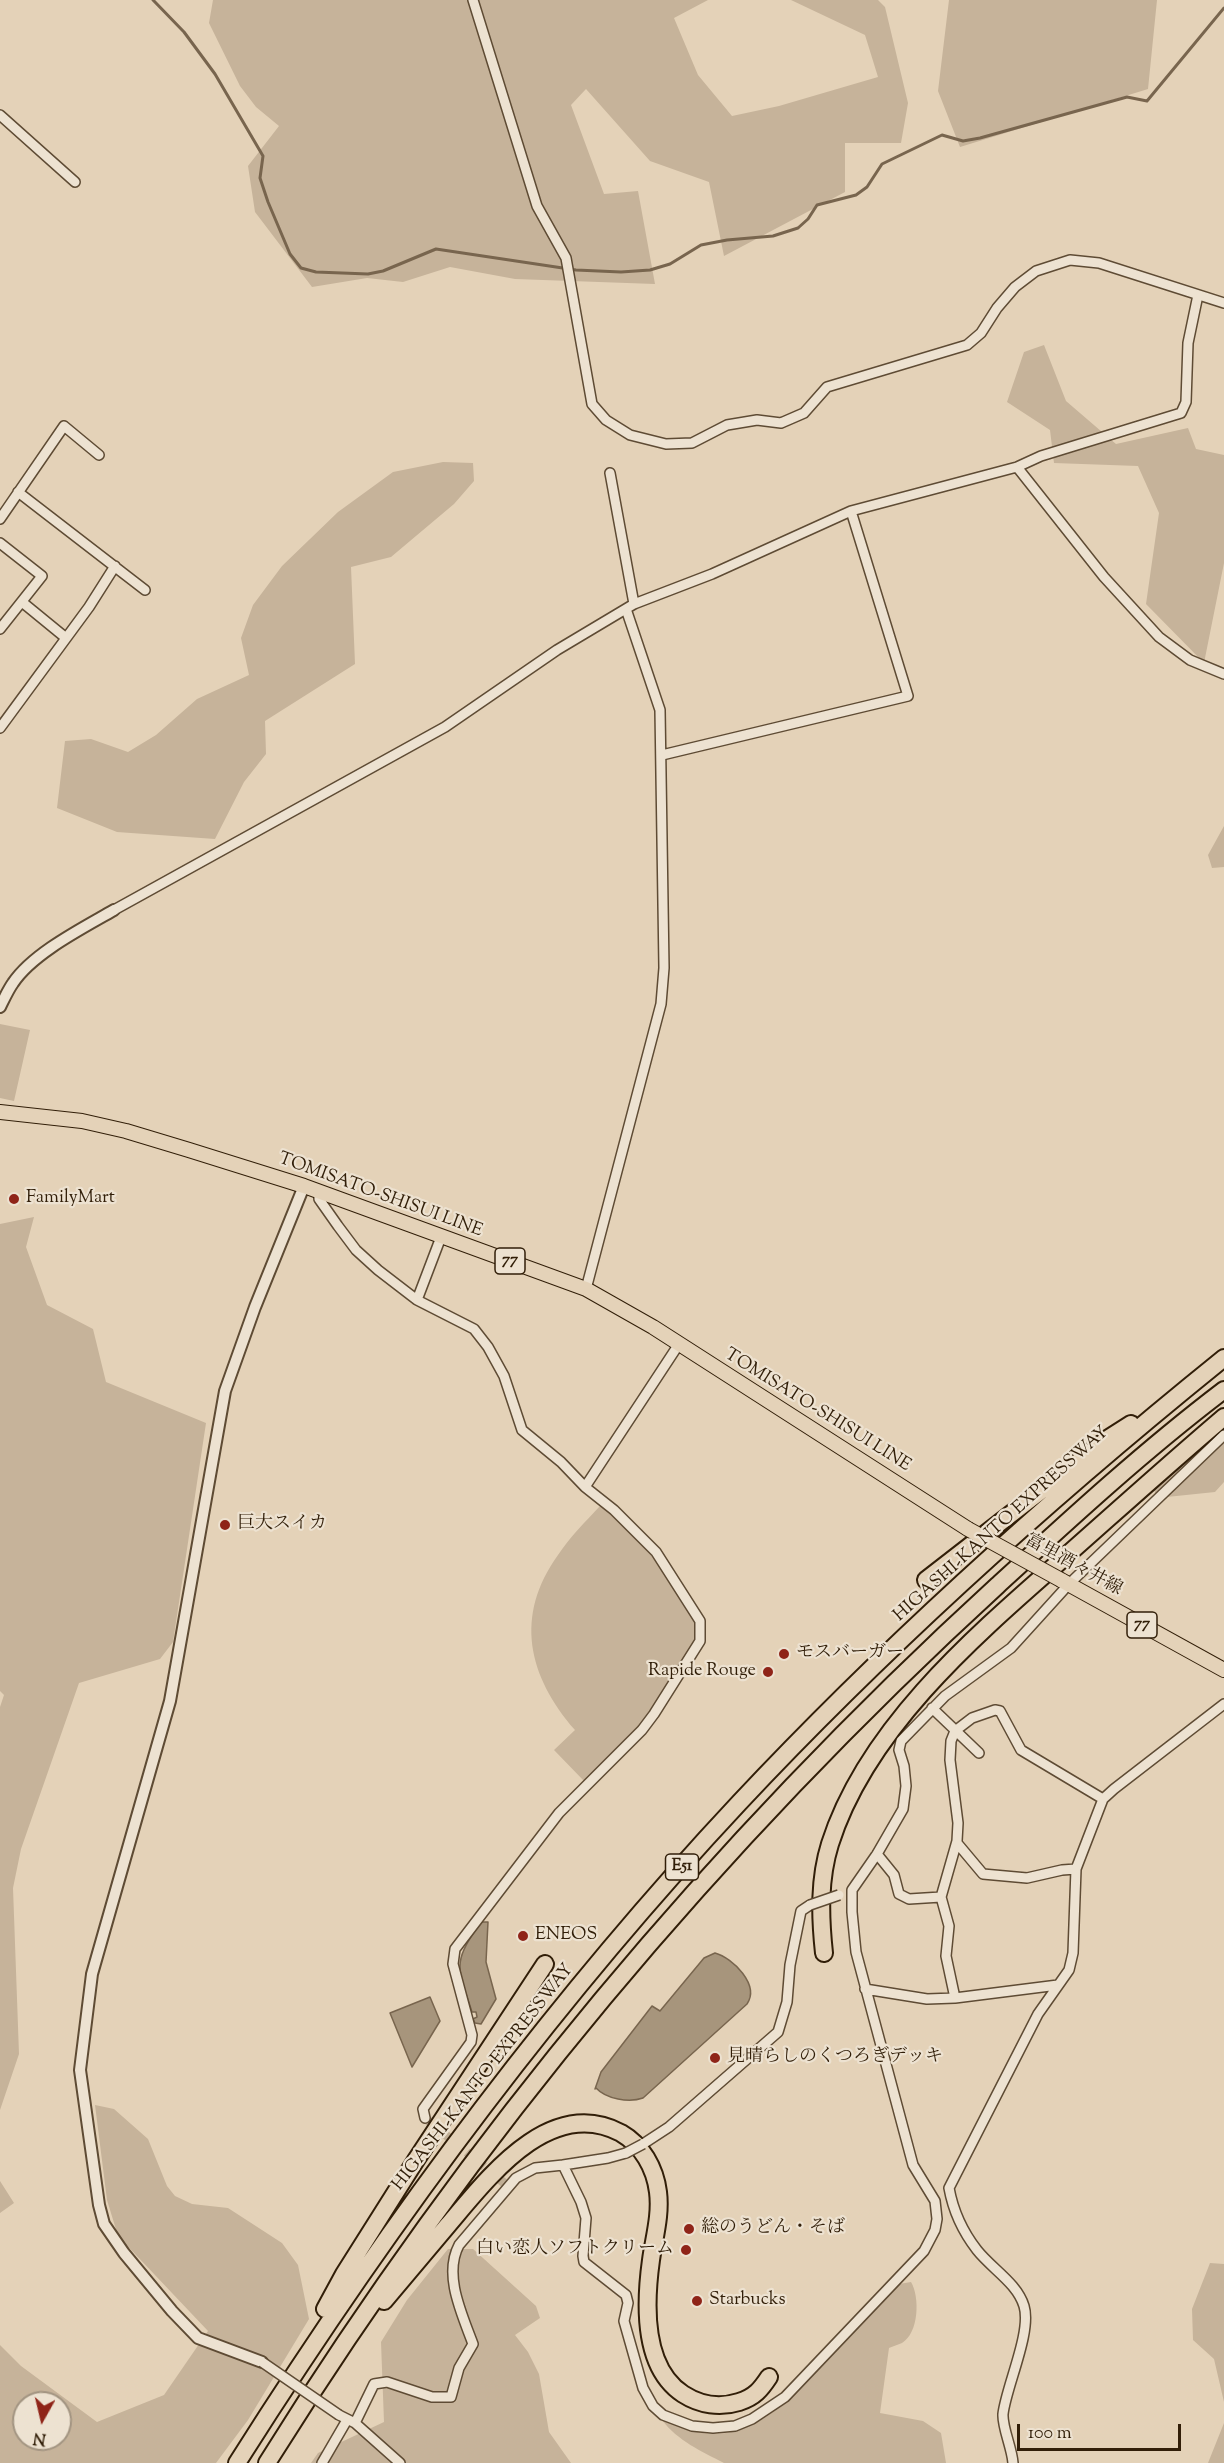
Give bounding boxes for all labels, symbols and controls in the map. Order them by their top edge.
street label: TOMISATO-SHISUI LINE [275,1149,485,1243]
place label: FamilyMart [26,1188,115,1210]
marker: FamilyMart [7,1192,21,1206]
road number: 77 [495,1248,525,1274]
street label: TOMISATO-SHISUI LINE [720,1345,914,1477]
street label: HIGASHI-KANTO EXPRESSWAY [890,1423,1114,1627]
place label: 巨大スイカ [237,1514,327,1536]
marker: 巨大スイカ [218,1518,232,1532]
street label: 富里酒々井線 [1021,1530,1125,1602]
road number: 77 [1127,1612,1157,1638]
place label: モスバーガー [796,1643,904,1665]
marker: モスバーガー [777,1647,791,1661]
place label: Rapide Rouge [648,1661,756,1683]
marker: Rapide Rouge [761,1665,775,1679]
road number: E51 [666,1854,698,1880]
place label: ENEOS [535,1925,597,1947]
marker: ENEOS [516,1929,530,1943]
street label: HIGASHI-KANTO EXPRESSWAY [389,1960,579,2196]
place label: 見晴らしのくつろぎデッキ [727,2047,943,2069]
marker: 見晴らしのくつろぎデッキ [708,2051,722,2065]
place label: 総のうどん・そば [701,2218,845,2240]
marker: 総のうどん・そば [682,2222,696,2236]
place label: 白い恋人ソフトクリーム [476,2239,674,2261]
marker: 白い恋人ソフトクリーム [679,2243,693,2257]
place label: Starbucks [709,2290,786,2312]
marker: Starbucks [690,2294,704,2308]
north arrow [12,2391,72,2451]
scale bar [1020,2412,1184,2450]
text: 100 m [1028,2421,1072,2447]
text: N [32,2425,48,2450]

